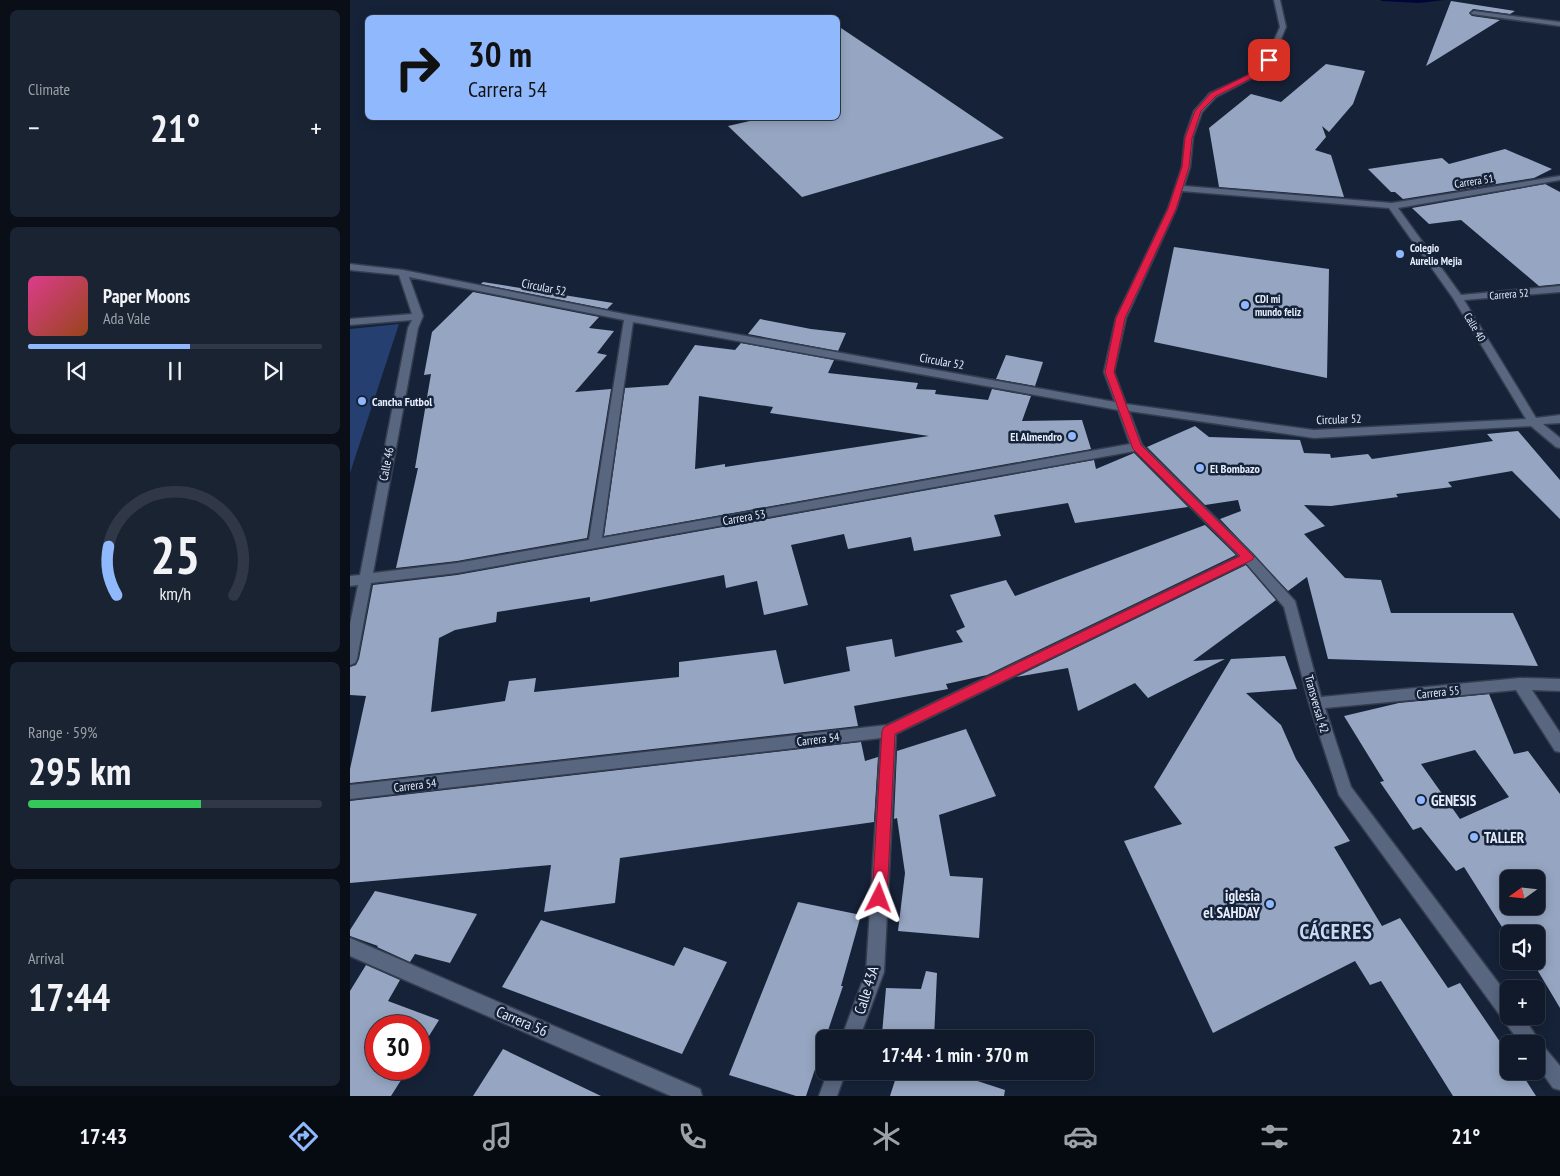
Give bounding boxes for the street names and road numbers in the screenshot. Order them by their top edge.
street label: Carrera 51 [1453,171,1495,191]
street label: Circular 52 [520,275,568,299]
street label: Carrera 52 [1489,285,1529,303]
street label: Calle 40 [1461,310,1489,344]
street label: Circular 52 [918,350,966,372]
street label: Circular 52 [1316,411,1362,427]
street label: Calle 46 [375,446,397,482]
street label: Carrera 53 [721,506,767,528]
street label: Transversal 42 [1302,673,1332,735]
street label: Carrera 55 [1416,682,1460,702]
street label: Carrera 54 [796,729,841,749]
street label: Carrera 54 [393,775,438,795]
street label: Calle 43A [850,963,883,1017]
street label: Carrera 56 [493,1002,551,1040]

